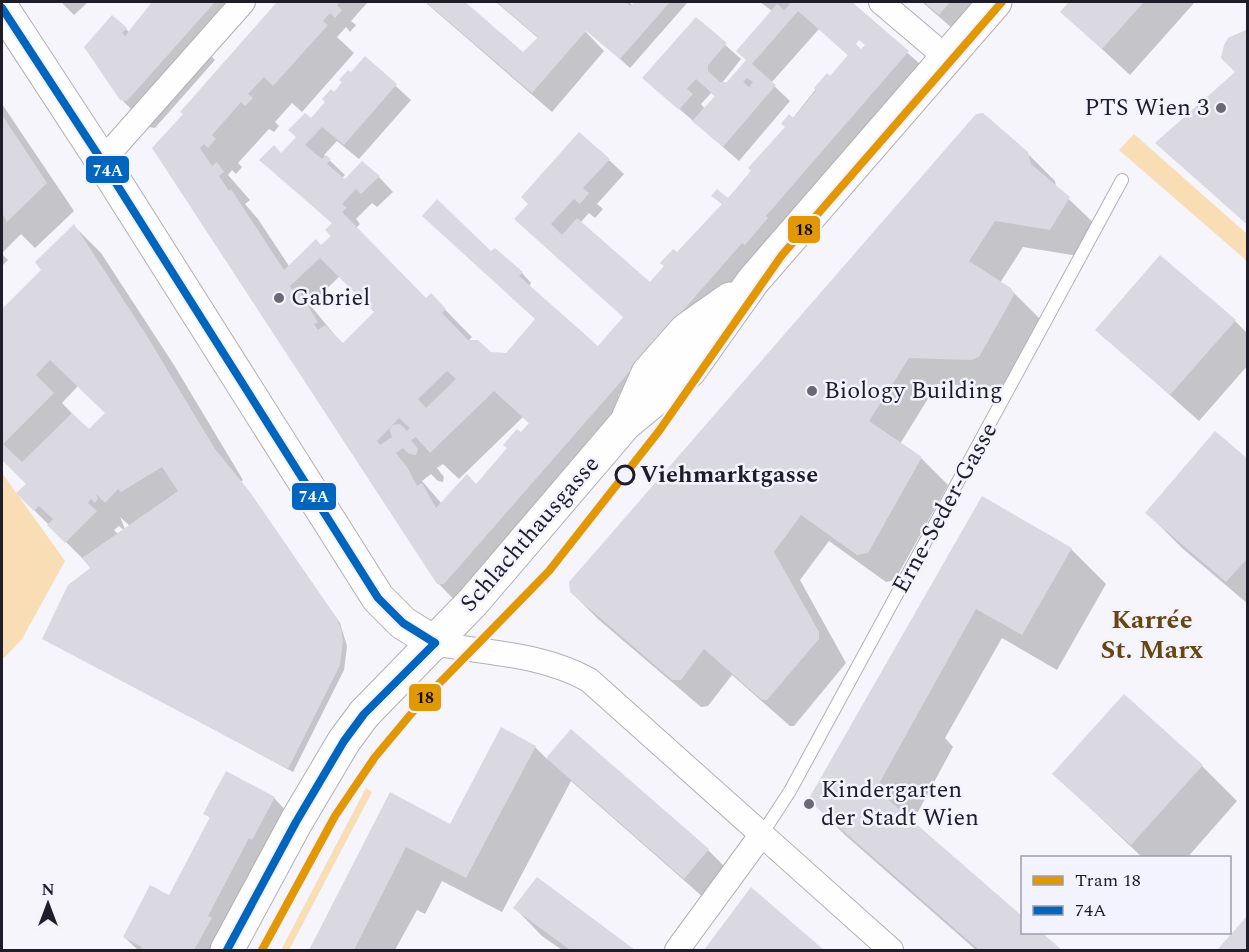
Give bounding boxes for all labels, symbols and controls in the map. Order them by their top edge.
place label: PTS Wien 3 [1084,90,1209,126]
marker: PTS Wien 3 [1214,101,1228,115]
line badge: 74A [85,155,130,184]
text: 74A [93,159,124,183]
line badge: 18 [787,215,821,244]
text: 18 [795,218,813,242]
place label: Gabriel [291,280,370,316]
marker: Gabriel [272,291,286,305]
place label: Biology Building [824,373,1003,409]
marker: Biology Building [805,384,819,398]
street label: Erne-Seder-Gasse [883,416,1007,600]
street label: Schlachthausgasse [452,448,608,620]
place label: Viehmarktgasse [640,457,818,493]
marker: Viehmarktgasse [615,465,635,485]
line badge: 74A [291,482,337,511]
text: 74A [299,485,330,509]
district label: Karrée St. Marx [1101,600,1203,670]
line badge: 18 [408,683,442,712]
text: 18 [416,686,434,710]
place label: Kindergarten der Stadt Wien [821,772,979,836]
marker: Kindergarten der Stadt Wien [802,797,816,811]
legend [1021,856,1231,934]
text: Tram 18 [1075,867,1141,894]
north arrow [18,874,78,934]
text: N [41,878,55,902]
text: 74A [1075,897,1107,924]

